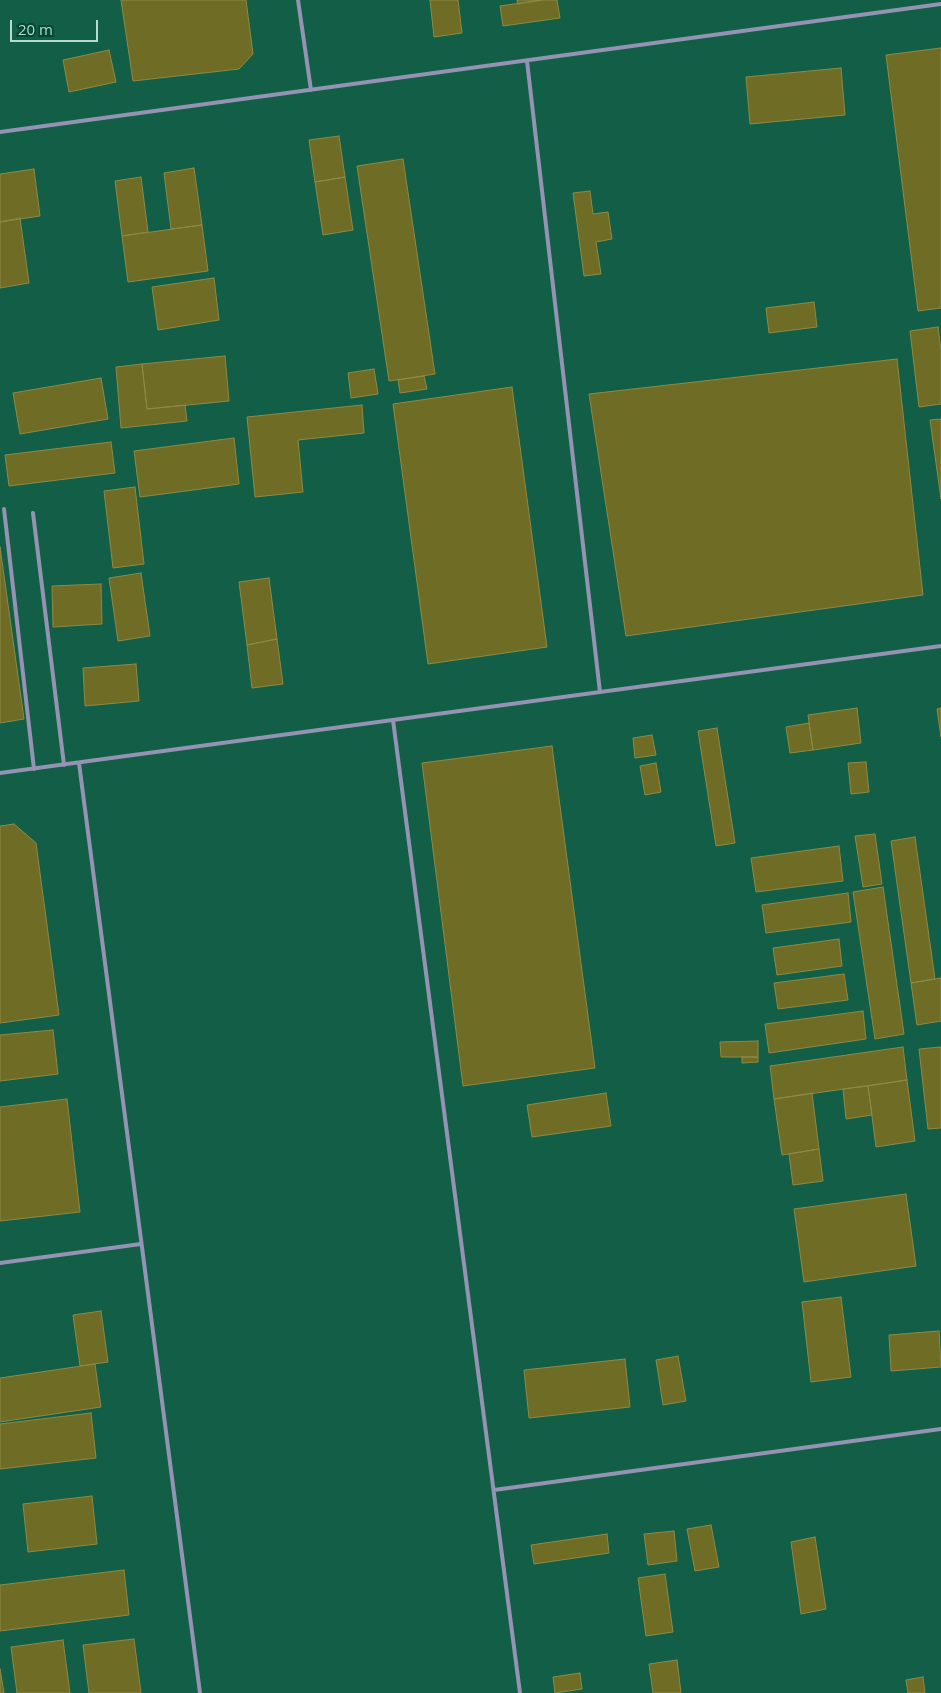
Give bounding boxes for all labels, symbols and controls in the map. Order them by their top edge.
scale bar [12,10,100,42]
text: 20 m [18,19,53,39]

